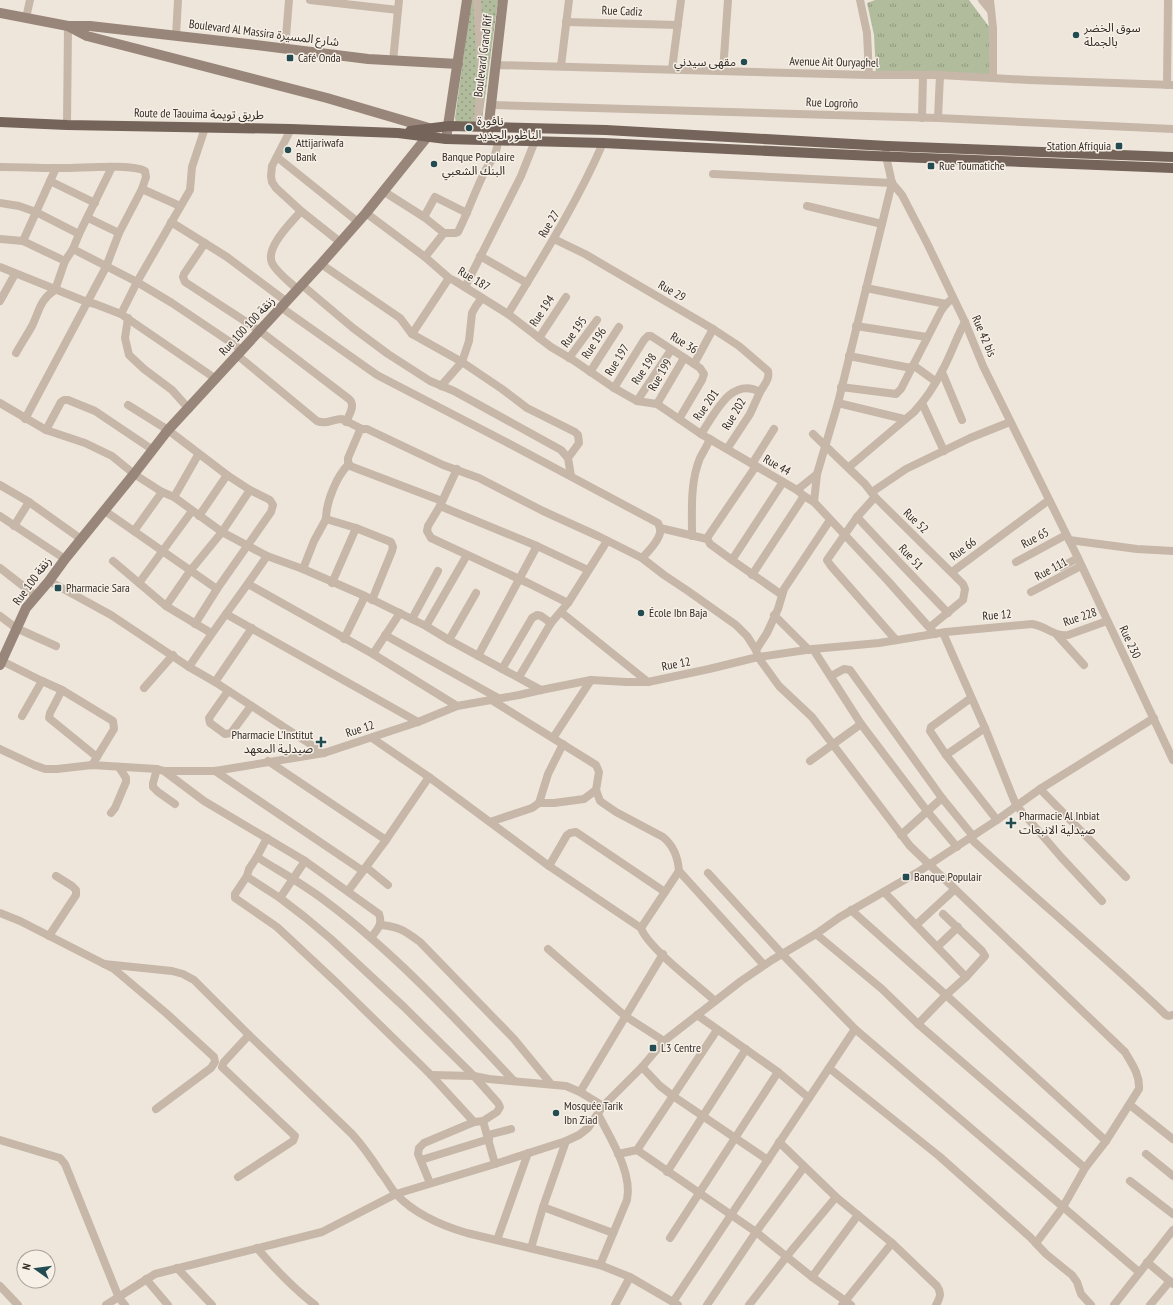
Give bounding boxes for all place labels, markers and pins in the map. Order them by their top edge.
place label: سوق الخضر بالجملة [1083,20,1141,49]
marker: سوق الخضر بالجملة [1071,30,1081,40]
place label: Café Onda [298,50,341,65]
marker: Café Onda [285,53,295,63]
place label: مقهى سيدني [674,54,736,72]
marker: مقهى سيدني [739,57,749,67]
place label: نافورة الناظور الجديد [477,113,541,142]
marker: نافورة الناظور الجديد [464,123,474,133]
place label: Attijariwafa Bank [296,135,344,164]
place label: Station Afriquia [1047,138,1111,153]
marker: Station Afriquia [1114,141,1124,151]
marker: Attijariwafa Bank [283,145,293,155]
place label: Banque Populaire البنك الشعبي [442,149,515,181]
place label: Rue Toumatiche [939,158,1005,173]
marker: Banque Populaire البنك الشعبي [429,159,439,169]
marker: Rue Toumatiche [926,161,936,171]
place label: Pharmacie Sara [66,580,130,595]
marker: Pharmacie Sara [53,583,63,593]
place label: École Ibn Baja [649,605,708,620]
marker: École Ibn Baja [636,608,646,618]
place label: Pharmacie L'Institut صيدلية المعهد [231,727,314,756]
marker: Pharmacie L'Institut صيدلية المعهد [316,737,326,747]
place label: Pharmacie Al Inbiat صيدلية الانبعات [1019,808,1100,837]
marker: Pharmacie Al Inbiat صيدلية الانبعات [1006,818,1016,828]
place label: Banque Populair [914,869,982,884]
marker: Banque Populair [901,872,911,882]
place label: L3 Centre [661,1040,701,1055]
marker: L3 Centre [648,1043,658,1053]
place label: Mosquée Tarik Ibn Ziad [564,1098,623,1127]
marker: Mosquée Tarik Ibn Ziad [551,1108,561,1118]

